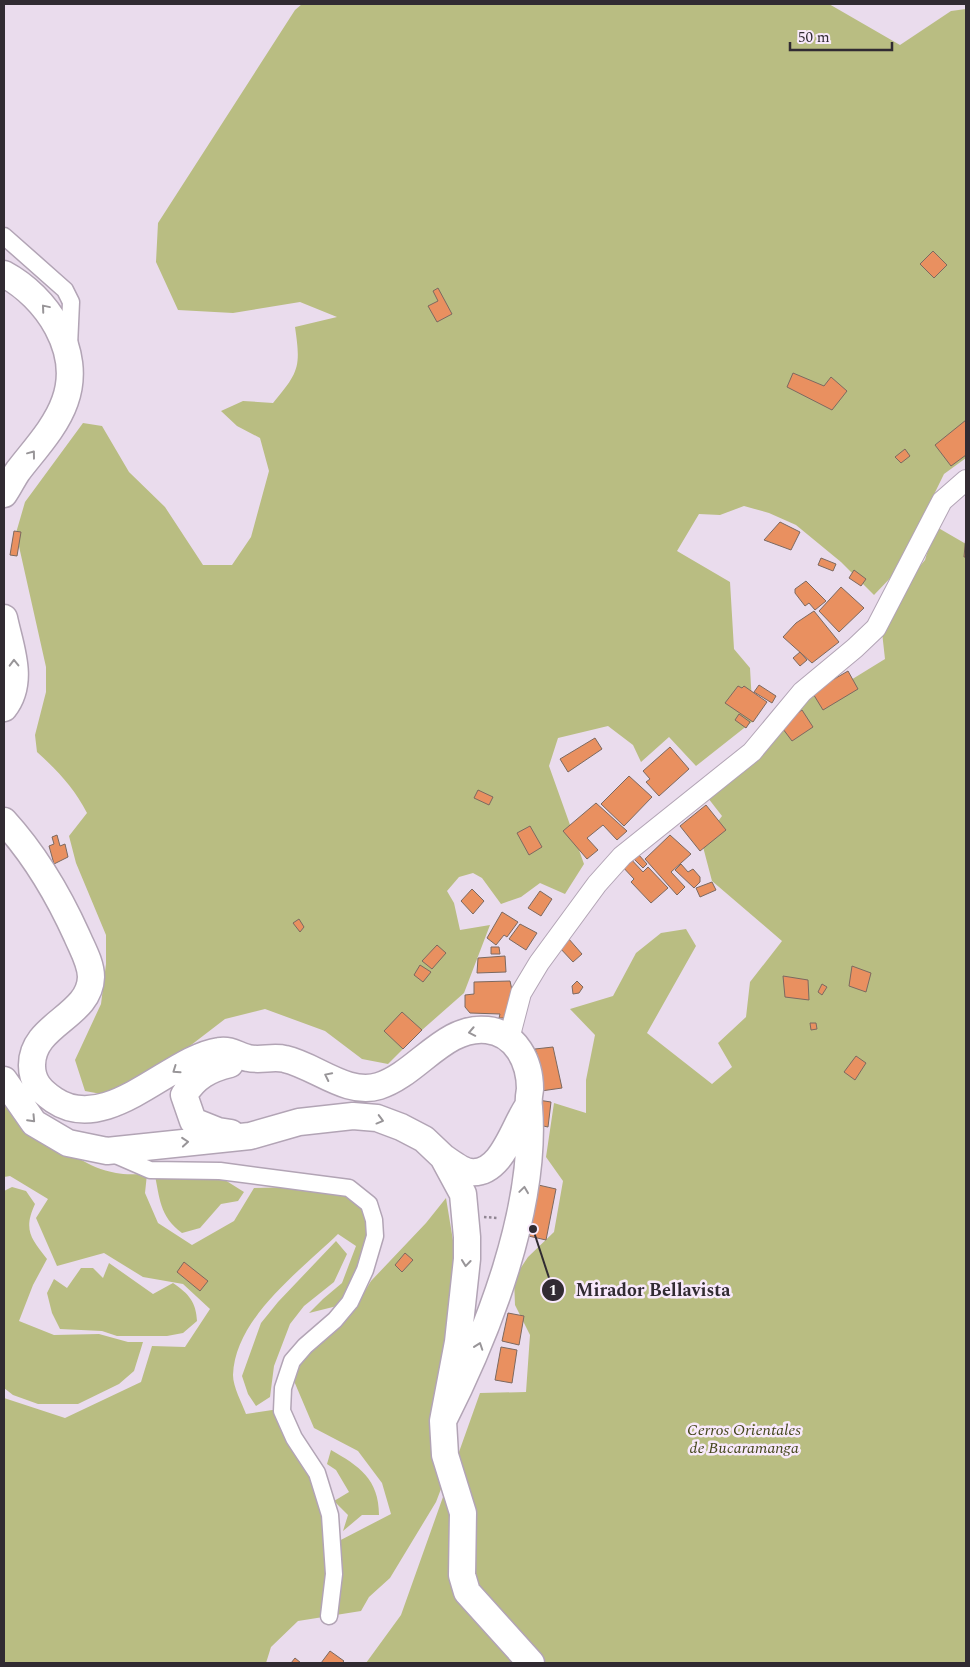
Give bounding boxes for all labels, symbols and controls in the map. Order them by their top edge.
scale bar [790,20,892,52]
text: 50 m [798,26,830,49]
one-way arrow [42,305,50,314]
one-way arrow [26,451,34,460]
one-way arrow [9,659,19,667]
one-way arrow [468,1026,477,1036]
one-way arrow [172,1064,182,1073]
one-way arrow [325,1073,334,1083]
one-way arrow [26,1114,35,1123]
one-way arrow [375,1114,384,1125]
one-way arrow [182,1137,190,1148]
one-way arrow [518,1186,529,1194]
one-way arrow [461,1260,472,1268]
callout: Mirador Bellavista [540,1273,740,1306]
text: Mirador Bellavista [576,1277,731,1304]
text: 1 [549,1279,557,1302]
one-way arrow [473,1342,483,1350]
park label: Cerros Orientales de Bucaramanga [687,1418,801,1460]

